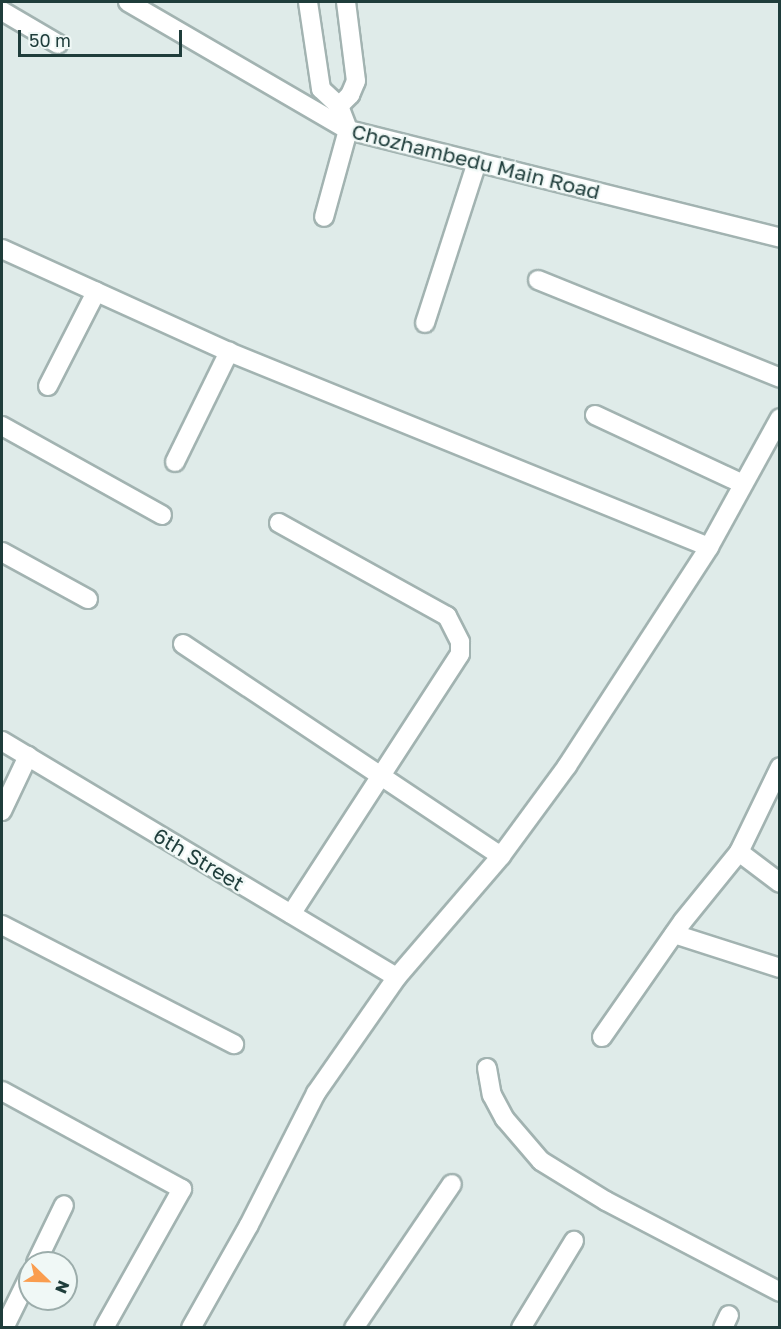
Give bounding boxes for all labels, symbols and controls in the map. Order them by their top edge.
scale bar [21,18,184,56]
text: 50 m [29,29,71,51]
street label: Chozhambedu Main Road [349,118,603,204]
street label: 6th Street [149,822,249,896]
north arrow [18,1251,78,1311]
text: N [51,1278,74,1297]

